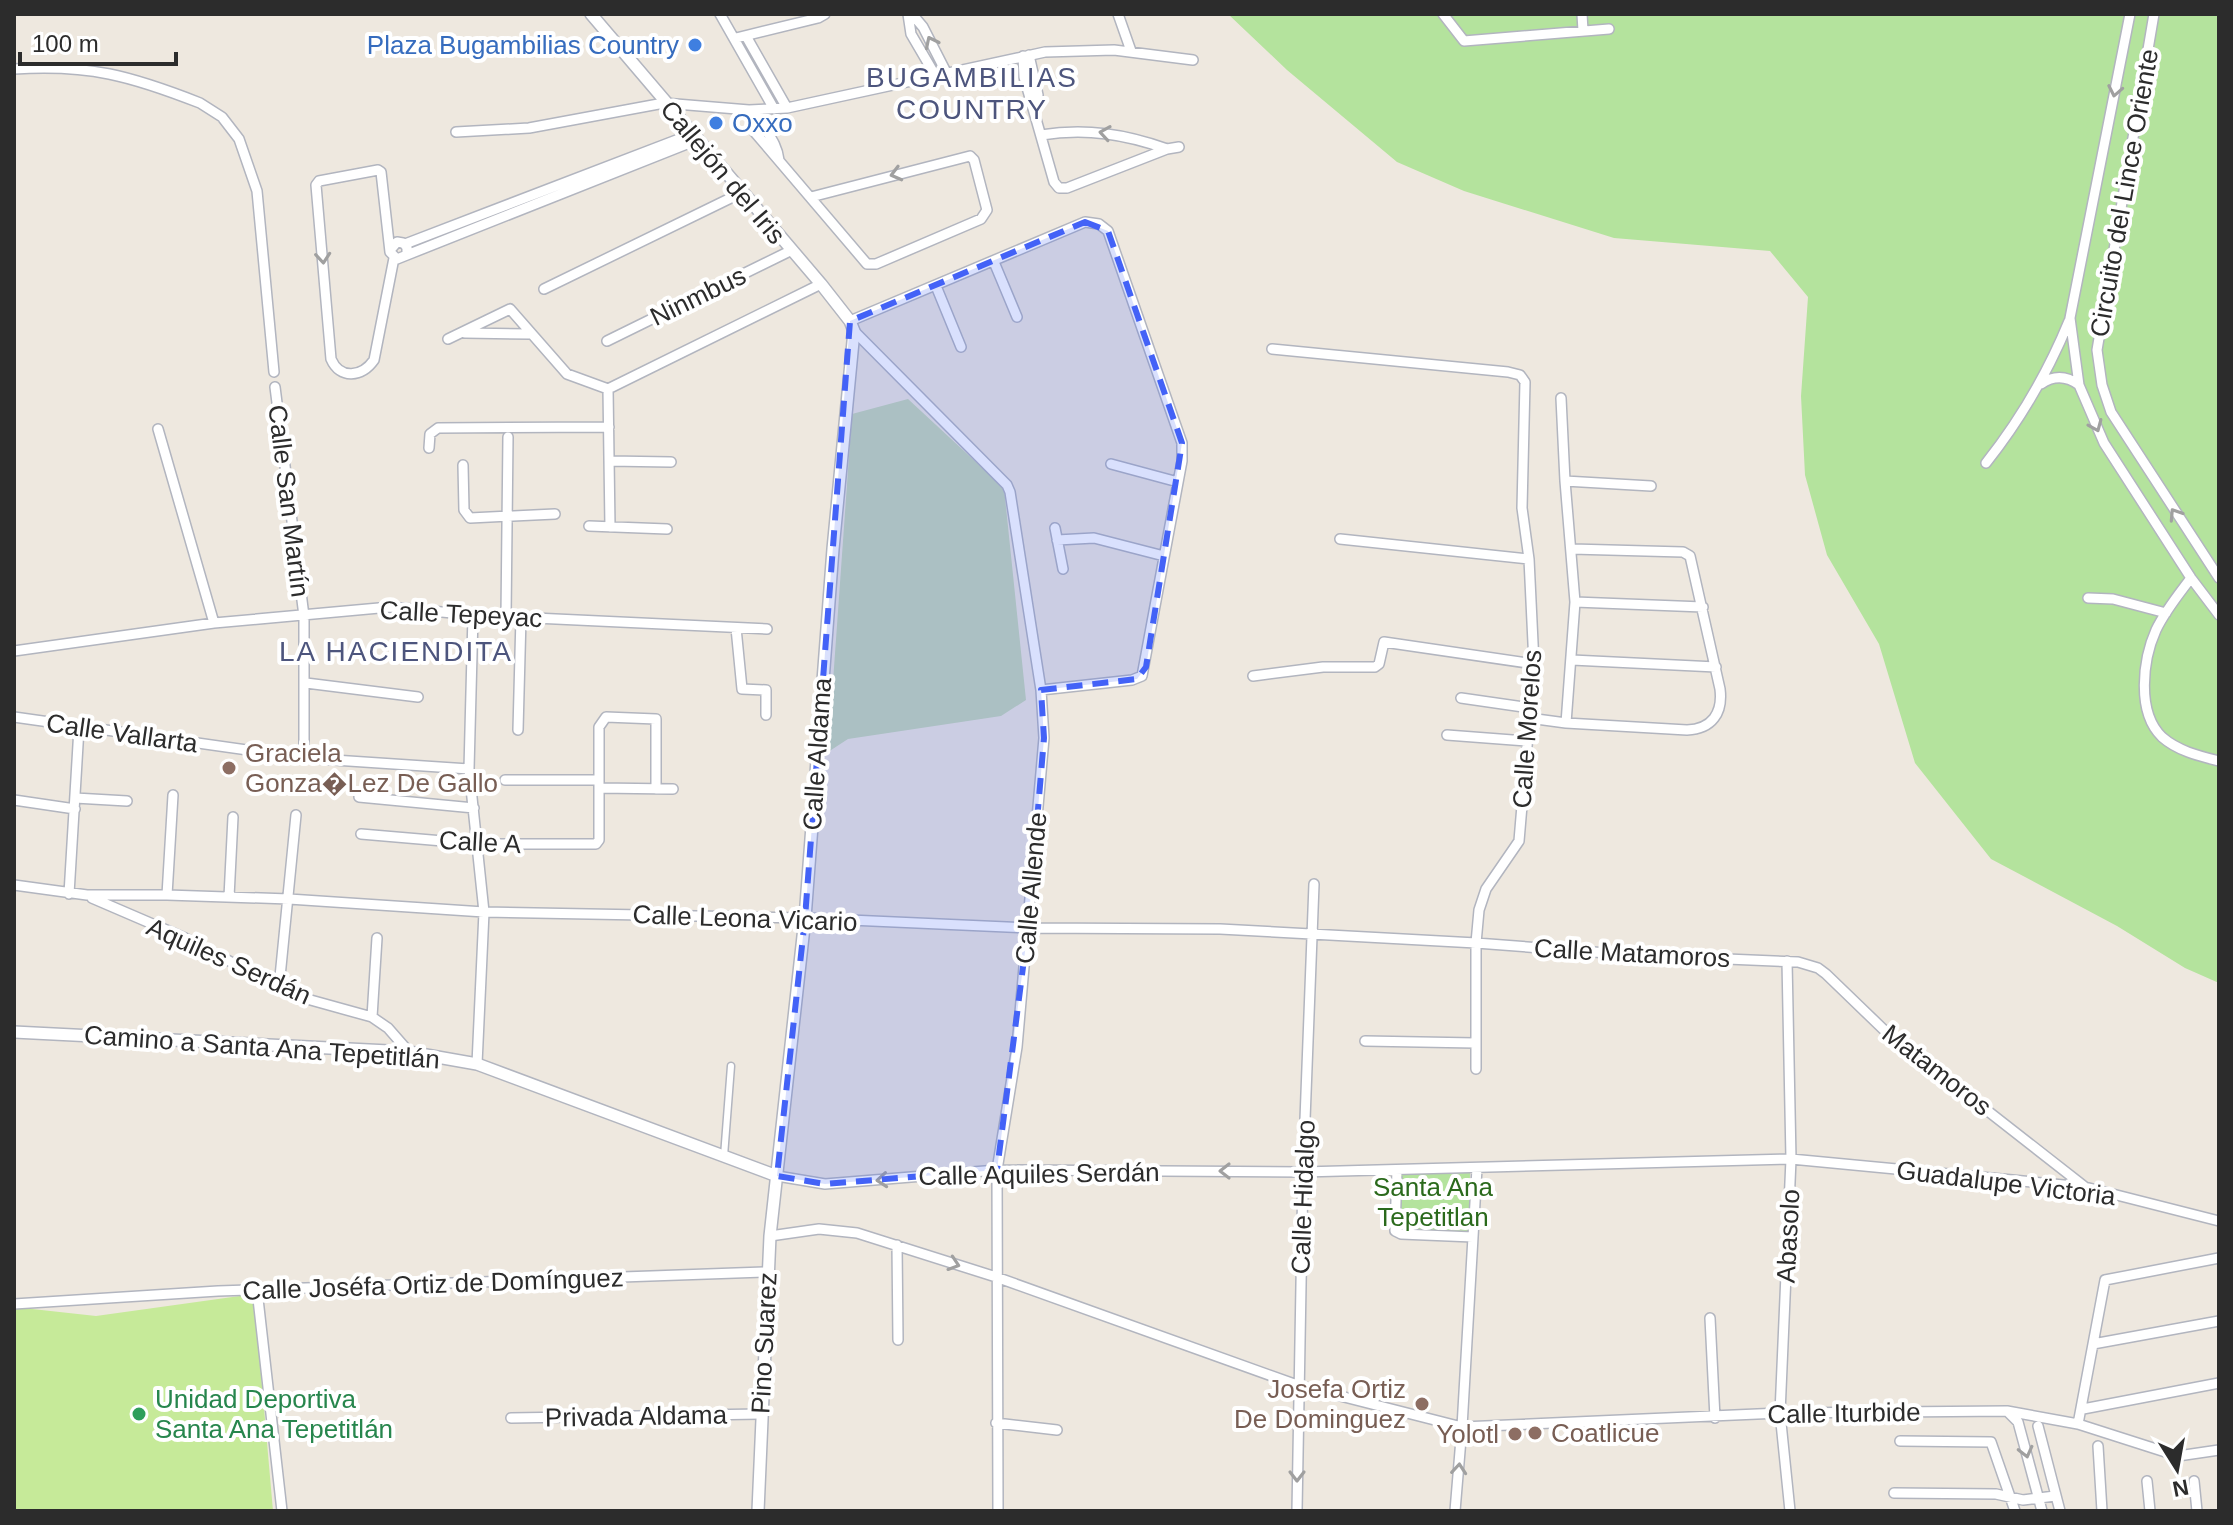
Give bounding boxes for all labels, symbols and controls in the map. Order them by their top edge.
scale bar [20,16,176,66]
text: 100 m [32,30,99,57]
place label: Plaza Bugambilias Country [367,30,679,60]
marker: Plaza Bugambilias Country [686,36,704,54]
one-way arrow [925,36,941,51]
street label: Circuito del Lince Oriente [2084,47,2164,339]
district label: BUGAMBILIAS COUNTRY [866,62,1078,125]
one-way arrow [2107,84,2124,97]
street label: Callejón del Iris [654,94,792,250]
place label: Oxxo [732,108,793,138]
marker: Oxxo [707,114,725,132]
one-way arrow [1098,125,1112,142]
one-way arrow [890,165,904,182]
one-way arrow [314,252,331,265]
street label: Ninmbus [645,260,751,332]
street label: Calle San Martín [262,403,316,599]
one-way arrow [2087,418,2103,432]
one-way arrow [2170,508,2185,523]
street label: Calle Tepeyac [379,595,543,633]
district label: LA HACIENDITA [279,636,513,667]
street label: Calle Morelos [1506,649,1548,809]
street label: Calle Aldama [797,676,837,831]
street label: Calle Vallarta [44,708,200,759]
place label: Graciela Gonza�Lez De Gallo [245,738,498,798]
marker: Graciela Gonza�Lez De Gallo [220,759,238,777]
street label: Calle Allende [1009,811,1053,965]
street label: Calle A [438,825,523,859]
street label: Calle Leona Vicario [632,899,858,937]
street label: Aquiles Serdán [142,911,316,1011]
street label: Calle Matamoros [1533,933,1731,973]
street label: Matamoros [1877,1018,1997,1122]
street label: Camino a Santa Ana Tepetitlán [83,1020,441,1074]
street label: Calle Hidalgo [1285,1119,1321,1275]
street label: Guadalupe Victoria [1895,1155,2118,1211]
street label: Calle Aquiles Serdán [918,1157,1160,1191]
one-way arrow [1218,1163,1231,1180]
one-way arrow [875,1171,888,1188]
park label: Santa Ana Tepetitlan [1373,1172,1494,1232]
street label: Abasolo [1771,1188,1805,1284]
one-way arrow [947,1254,961,1270]
street label: Calle Joséfa Ortiz de Domínguez [242,1262,624,1306]
street label: Pino Suarez [745,1271,783,1415]
place label: Josefa Ortiz De Dominguez [1234,1374,1406,1434]
place label: Unidad Deportiva Santa Ana Tepetitlán [155,1384,393,1444]
marker: Josefa Ortiz De Dominguez [1413,1395,1431,1413]
street label: Calle Iturbide [1767,1397,1921,1429]
street label: Privada Aldama [545,1399,728,1433]
marker: Unidad Deportiva Santa Ana Tepetitlán [130,1405,148,1423]
place label: Coatlicue [1551,1418,1659,1448]
place label: Yolotl [1436,1419,1499,1449]
marker: Coatlicue [1526,1424,1544,1442]
marker: Yolotl [1506,1425,1524,1443]
north arrow [2137,1429,2217,1509]
one-way arrow [2017,1445,2034,1458]
one-way arrow [1450,1462,1467,1475]
one-way arrow [1288,1470,1306,1483]
text: N [2171,1474,2191,1502]

